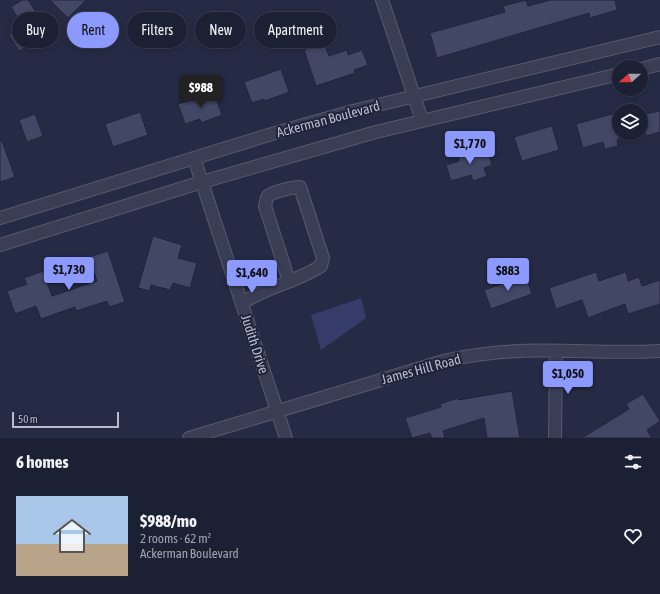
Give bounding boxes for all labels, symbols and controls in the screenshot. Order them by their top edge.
chip: Buy [12,12,59,48]
chip: Rent [67,12,119,48]
chip: Filters [127,12,187,48]
chip: New [195,12,246,48]
chip: Apartment [254,12,337,48]
north arrow [612,60,648,96]
map controls [612,60,648,140]
pin: $988 [177,75,225,109]
text: $988 [189,80,213,95]
street label: Ackerman Boulevard [275,98,381,140]
button: layers [612,104,648,140]
pin: $1,770 [437,131,503,165]
text: $1,770 [454,136,486,151]
pin: $1,730 [36,257,102,291]
pin: $883 [484,258,532,292]
pin: $1,640 [219,260,285,294]
text: $1,730 [53,262,85,277]
text: $883 [496,263,520,278]
text: $1,640 [236,265,268,280]
street label: Judith Drive [238,313,272,375]
street label: James Hill Road [379,351,463,387]
pin: $1,050 [535,361,601,395]
text: $1,050 [552,366,584,381]
scale bar [12,410,119,429]
text: 50 m [18,413,38,425]
icon: filters [622,451,644,473]
text: 6 homes [16,452,69,472]
text: $988/mo [140,511,197,531]
icon: home [48,512,96,560]
icon: heart [622,525,644,547]
text: 2 rooms · 62 m² [140,531,211,546]
text: Ackerman Boulevard [140,546,239,561]

